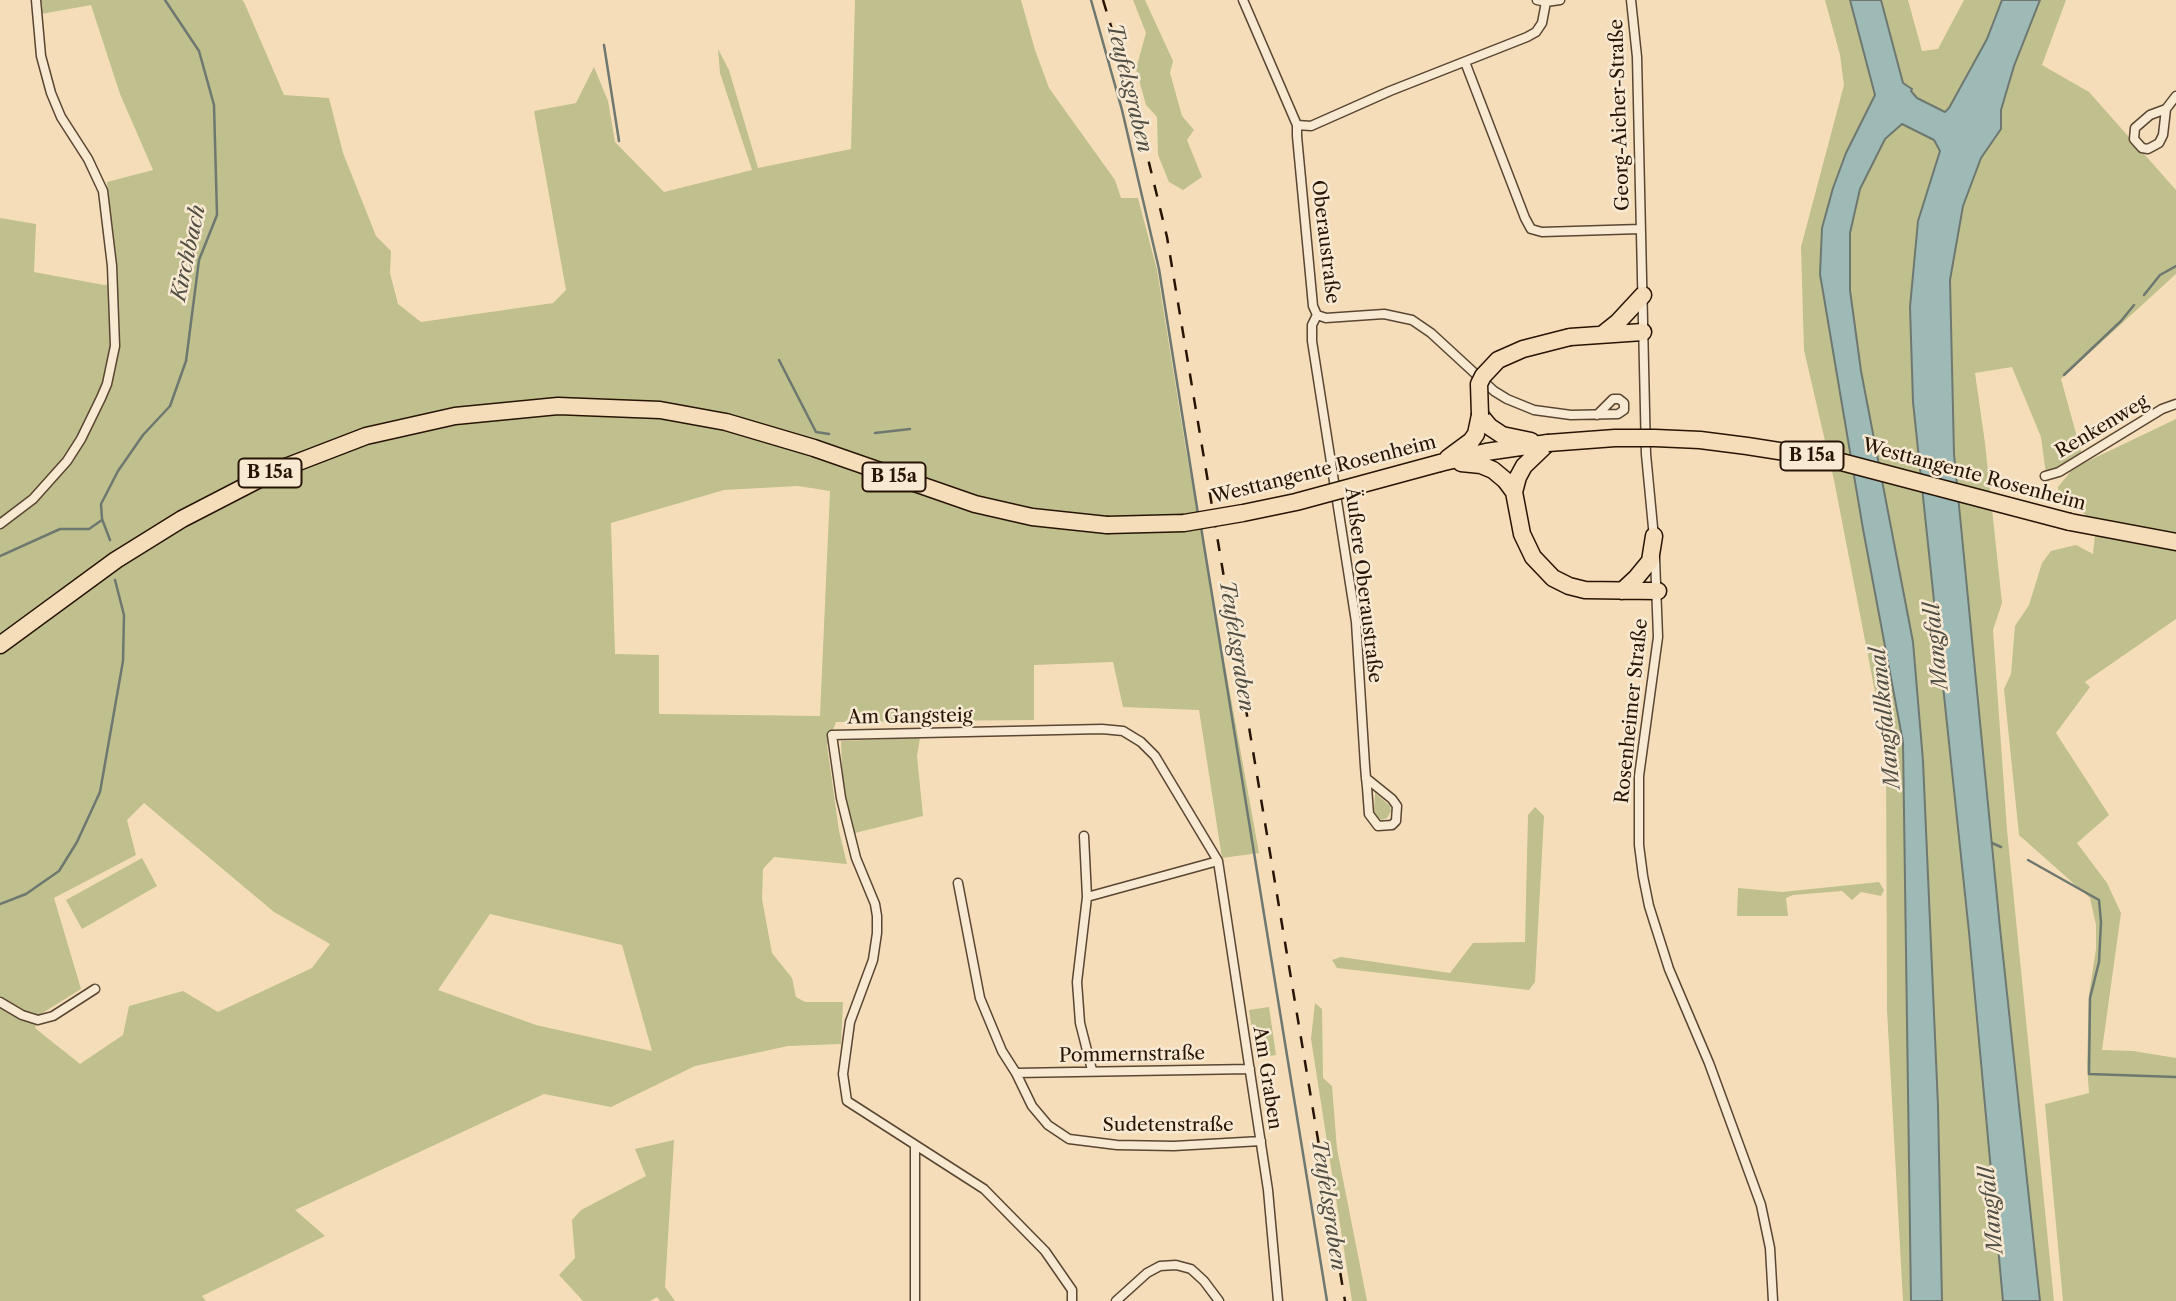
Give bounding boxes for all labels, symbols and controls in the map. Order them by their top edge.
street label: Georg-Aicher-Straße [1605,19,1635,211]
water label: Teufelsgraben [1101,21,1157,155]
street label: Oberaustraße [1306,179,1344,305]
water label: Kirchbach [167,203,211,303]
street label: Renkenweg [2051,390,2153,464]
street label: Westtangente Rosenheim [1209,431,1439,509]
street label: Westtangente Rosenheim [1860,434,2088,516]
road number: B 15a [1780,442,1843,470]
road number: B 15a [238,458,302,488]
road number: B 15a [862,462,926,491]
street label: Äußere Oberaustraße [1340,486,1386,684]
water label: Teufelsgraben [1213,579,1259,713]
water label: Mangfall [1920,601,1954,691]
street label: Rosenheimer Straße [1611,617,1653,805]
water label: Mangfallkanal [1866,646,1906,790]
street label: Am Gangsteig [847,705,973,729]
street label: Am Graben [1248,1025,1286,1131]
street label: Pommernstraße [1059,1042,1205,1068]
street label: Sudetenstraße [1102,1115,1234,1137]
water label: Teufelsgraben [1305,1138,1351,1272]
water label: Mangfall [1975,1165,2009,1255]

